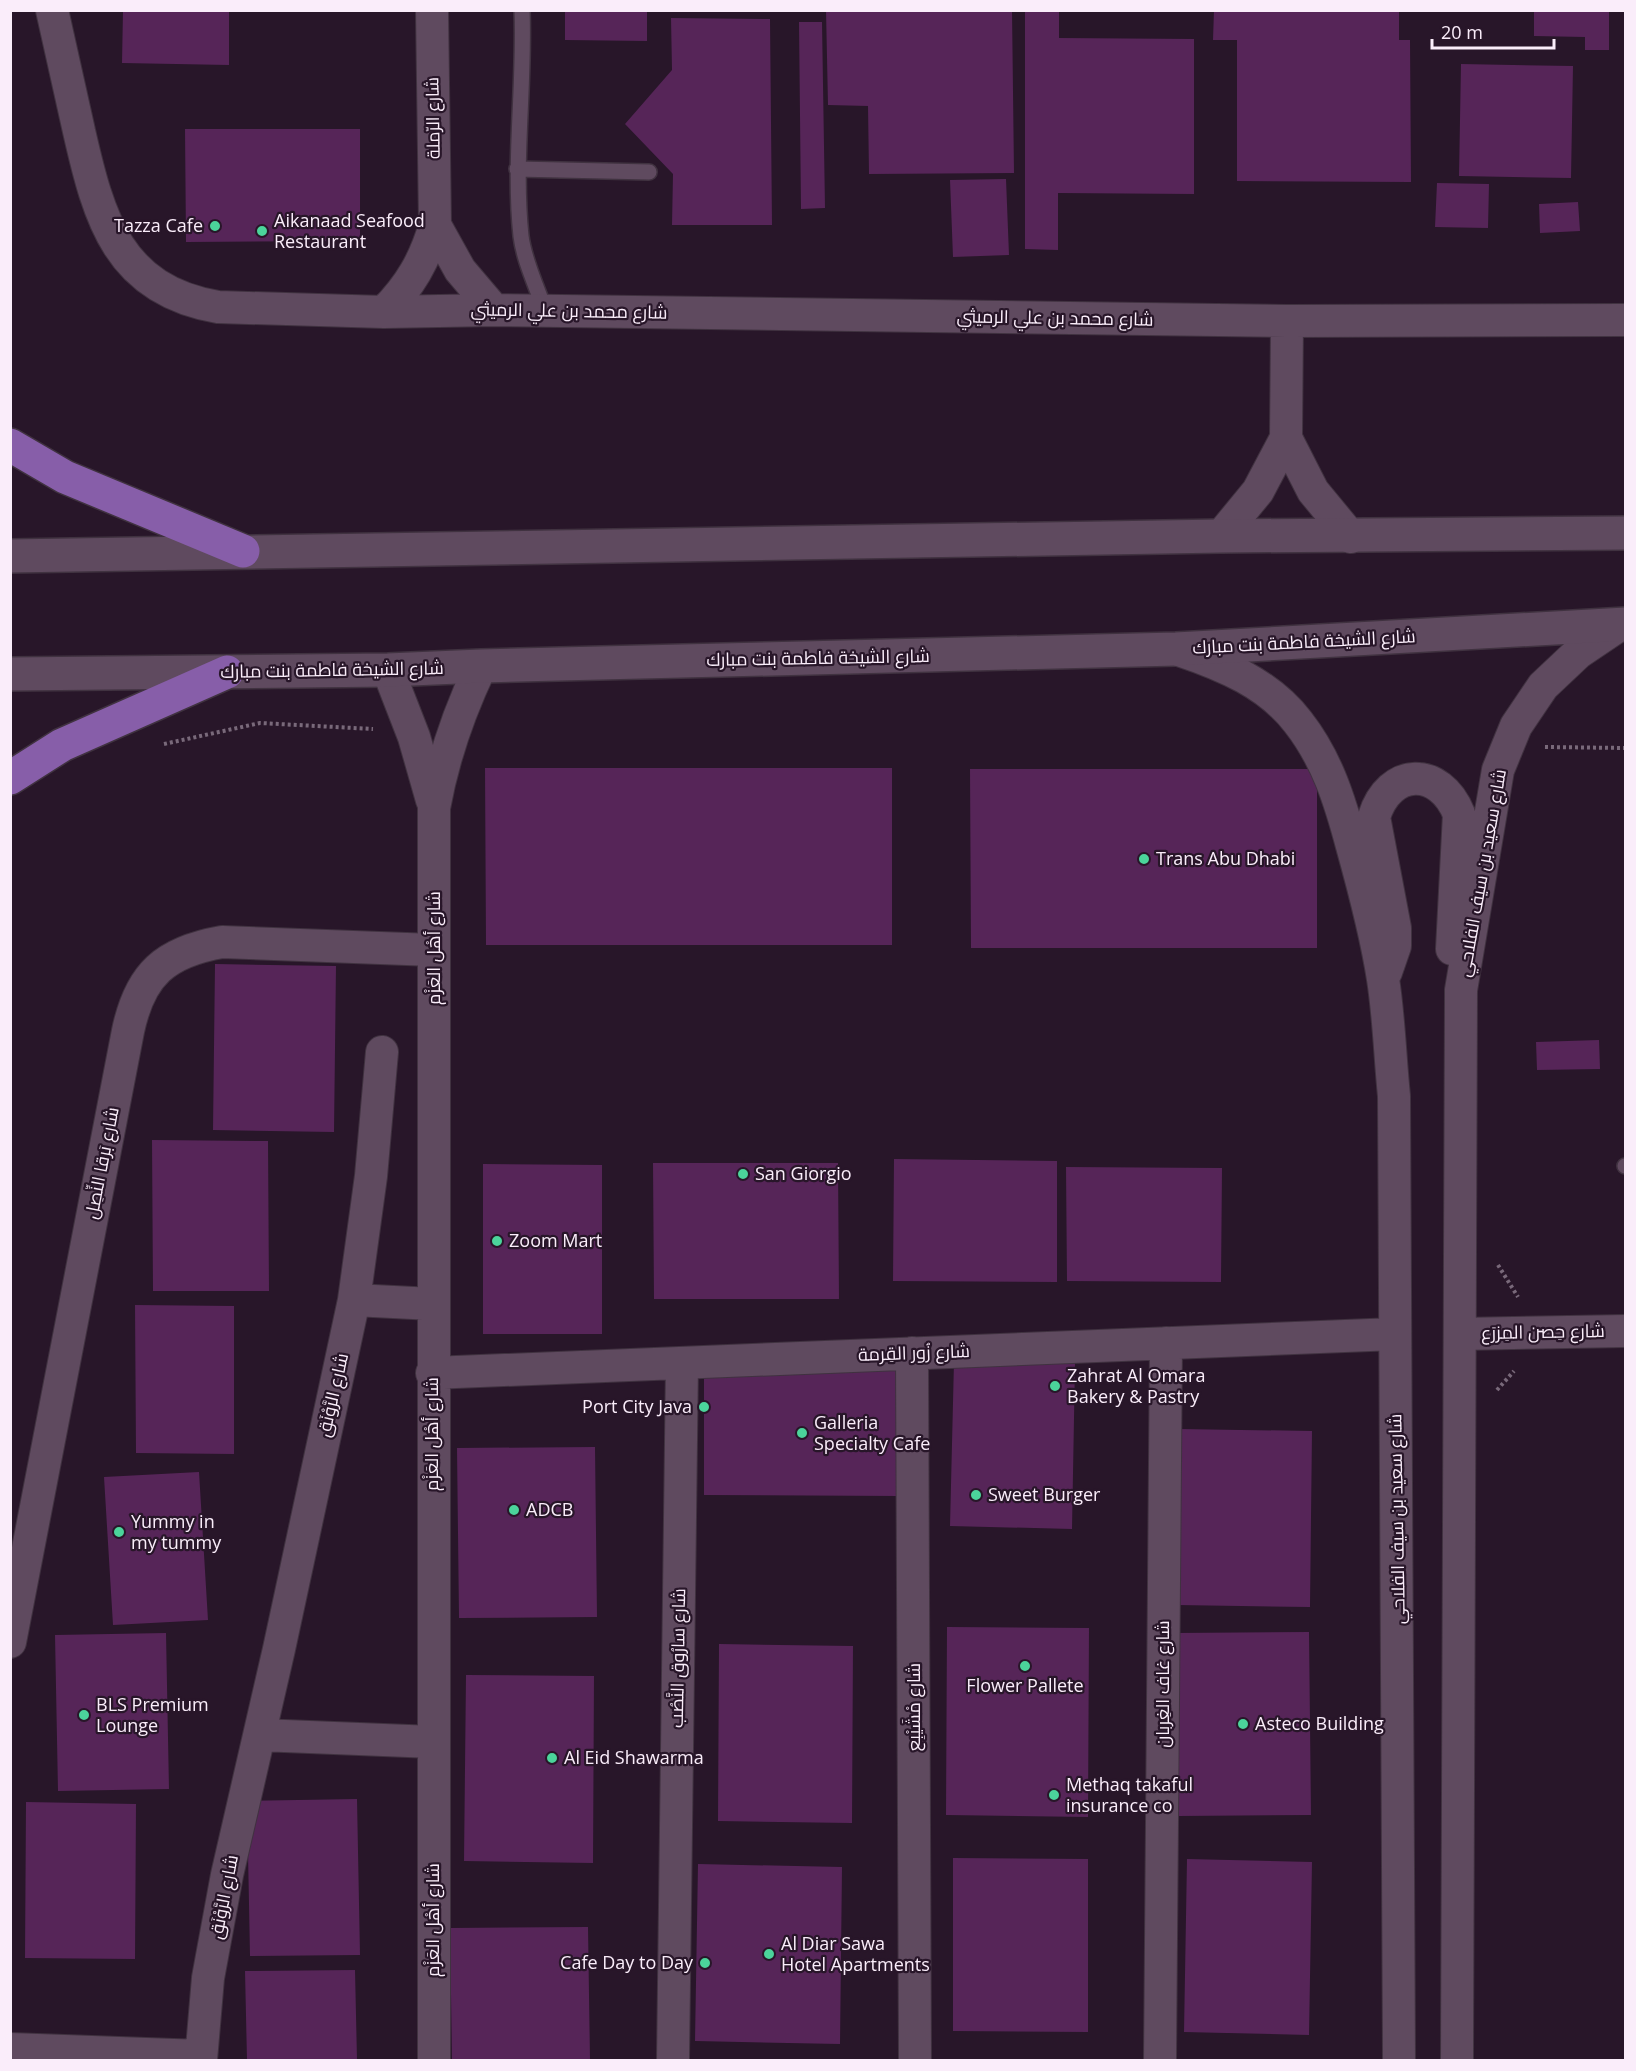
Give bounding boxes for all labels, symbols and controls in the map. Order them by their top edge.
scale bar [1432,12,1554,50]
text: 20 m [1441,20,1483,44]
street label: شارع الرّملة [419,77,446,159]
place label: Aikanaad Seafood Restaurant [274,208,425,253]
place label: Tazza Cafe [114,213,203,237]
marker: Tazza Cafe [208,219,222,233]
marker: Aikanaad Seafood Restaurant [255,224,269,238]
street label: شارع محمد بن علي الرميثي [470,296,668,327]
street label: شارع محمد بن علي الرميثي [956,303,1154,334]
street label: شارع الشيخة فاطمة بنت مبارك [1192,623,1416,660]
street label: شارع الشيخة فاطمة بنت مبارك [706,643,930,672]
street label: شارع الشيخة فاطمة بنت مبارك [220,655,444,684]
street label: شارع سعيد بن سيف الفلاحي [1451,767,1514,979]
place label: Trans Abu Dhabi [1156,846,1295,870]
marker: Trans Abu Dhabi [1137,852,1151,866]
street label: شارع أهْل العَزْم [421,891,446,1005]
street label: شارع بَرقا النِّصِل [78,1105,125,1221]
place label: San Giorgio [755,1161,852,1185]
marker: San Giorgio [736,1167,750,1181]
place label: Zoom Mart [509,1228,602,1252]
marker: Zoom Mart [490,1234,504,1248]
street label: شارع حِصن المِزرَع [1481,1318,1605,1345]
street label: شارع زُور القِرمة [858,1338,970,1367]
street label: شارع الرَّوْنَق [311,1350,354,1439]
place label: Zahrat Al Omara Bakery & Pastry [1067,1363,1205,1408]
street label: شارع أهْل العَزْم [419,1377,444,1491]
marker: Zahrat Al Omara Bakery & Pastry [1048,1379,1062,1393]
place label: Port City Java [582,1394,692,1418]
marker: Port City Java [697,1400,711,1414]
place label: Galleria Specialty Cafe [814,1410,930,1455]
street label: شارع سعيد بن سيف الفلاحي [1382,1413,1413,1625]
marker: Galleria Specialty Cafe [795,1426,809,1440]
place label: Sweet Burger [988,1482,1101,1506]
marker: Sweet Burger [969,1488,983,1502]
place label: ADCB [526,1497,573,1521]
marker: ADCB [507,1503,521,1517]
place label: Yummy in my tummy [131,1509,222,1554]
marker: Yummy in my tummy [112,1525,126,1539]
street label: شارع سارُوق النَّصُب [664,1588,691,1728]
street label: شارع غاف الغِربان [1150,1620,1175,1748]
marker: Flower Pallete [1018,1659,1032,1673]
street label: شارع مْشَيْبِع [901,1663,926,1751]
place label: Flower Pallete [966,1673,1084,1697]
place label: BLS Premium Lounge [96,1692,209,1737]
marker: BLS Premium Lounge [77,1708,91,1722]
place label: Asteco Building [1255,1711,1384,1735]
marker: Asteco Building [1236,1717,1250,1731]
place label: Al Eid Shawarma [564,1745,704,1769]
marker: Al Eid Shawarma [545,1751,559,1765]
place label: Methaq takaful insurance co [1066,1772,1193,1817]
marker: Methaq takaful insurance co [1047,1788,1061,1802]
street label: شارع الرَّوْنَق [203,1853,244,1941]
street label: شارع أهْل العَزْم [420,1863,445,1977]
place label: Al Diar Sawa Hotel Apartments [781,1931,930,1976]
marker: Al Diar Sawa Hotel Apartments [762,1947,776,1961]
place label: Cafe Day to Day [560,1950,694,1974]
marker: Cafe Day to Day [698,1956,712,1970]

